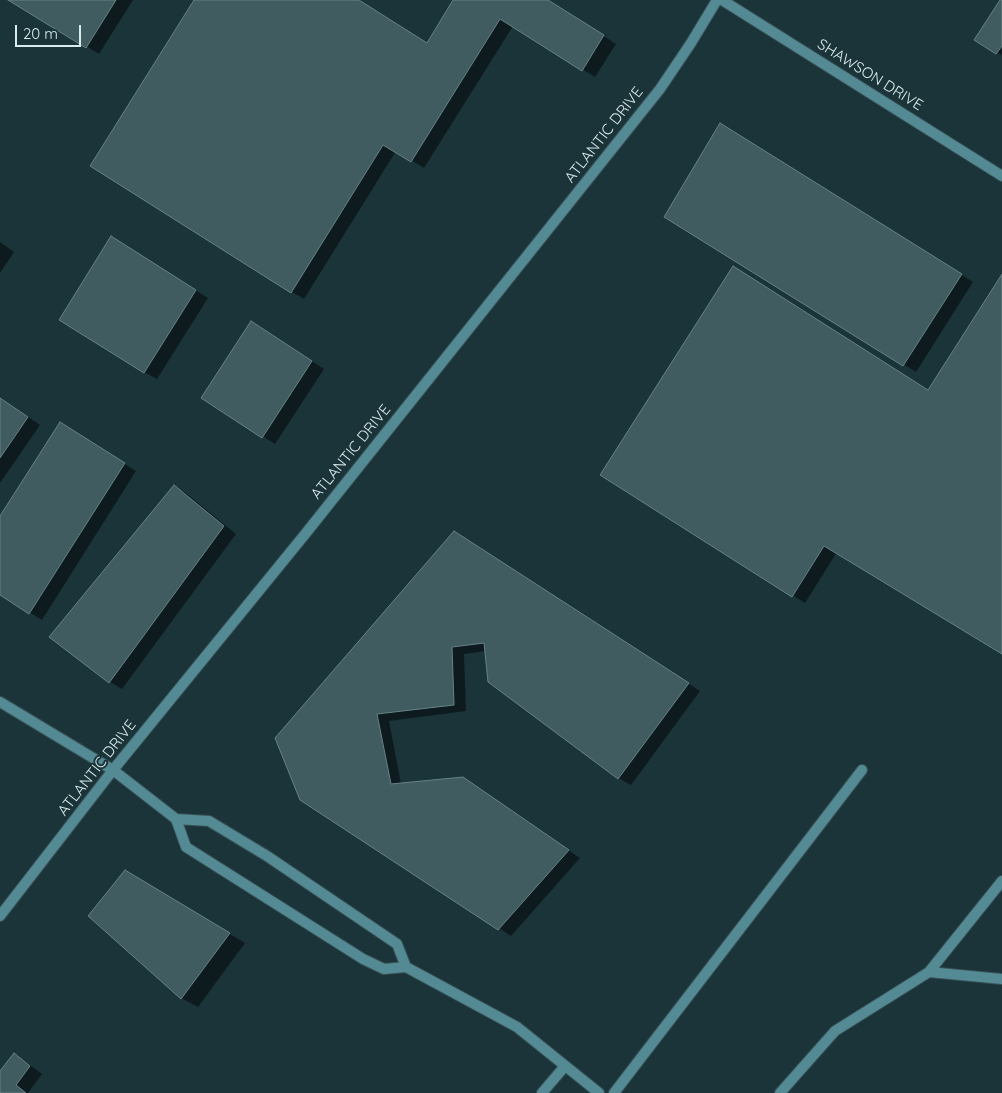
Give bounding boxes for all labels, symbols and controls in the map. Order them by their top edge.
scale bar [18,15,84,47]
text: 20 m [23,24,58,43]
street label: SHAWSON DRIVE [814,35,926,115]
street label: ATLANTIC DRIVE [561,84,647,186]
street label: ATLANTIC DRIVE [307,401,395,503]
street label: ATLANTIC DRIVE [54,717,140,819]

